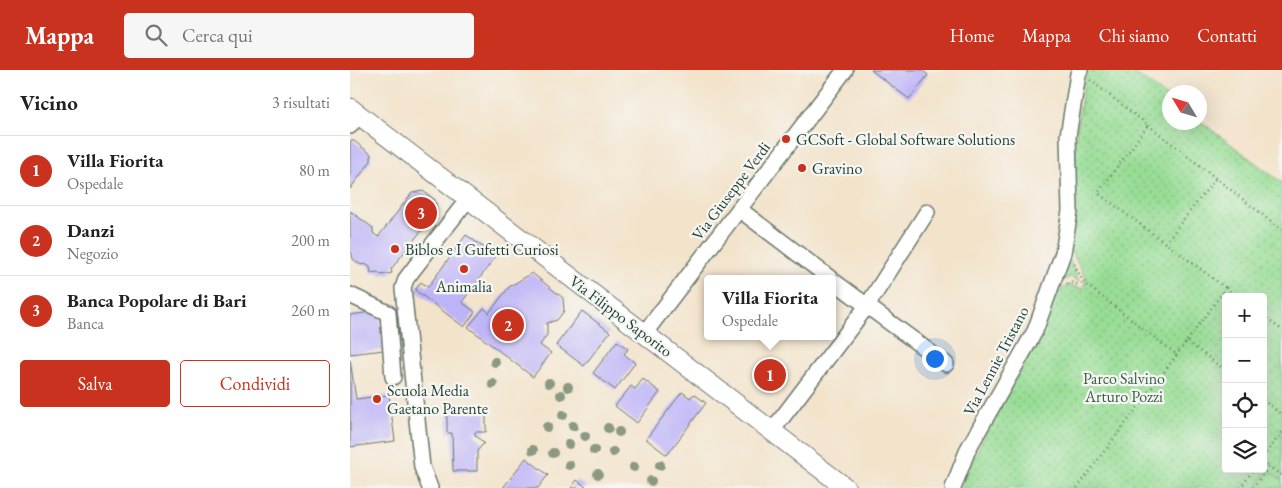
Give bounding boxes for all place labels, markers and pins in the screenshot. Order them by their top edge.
place label: GCSoft - Global Software Solutions [796,129,1015,150]
marker: GCSoft - Global Software Solutions [780,133,792,145]
place label: Gravino [812,158,862,179]
marker: Gravino [796,162,808,174]
pin: 3 [405,194,437,232]
place label: Biblos e I Gufetti Curiosi [405,239,559,260]
marker: Biblos e I Gufetti Curiosi [389,243,401,255]
marker: Animalia [458,263,470,275]
place label: Animalia [435,276,493,297]
pin: 2 [492,306,524,344]
pin: 1 [754,356,786,394]
place label: Scuola Media Gaetano Parente [387,380,488,419]
marker: Scuola Media Gaetano Parente [371,393,383,405]

